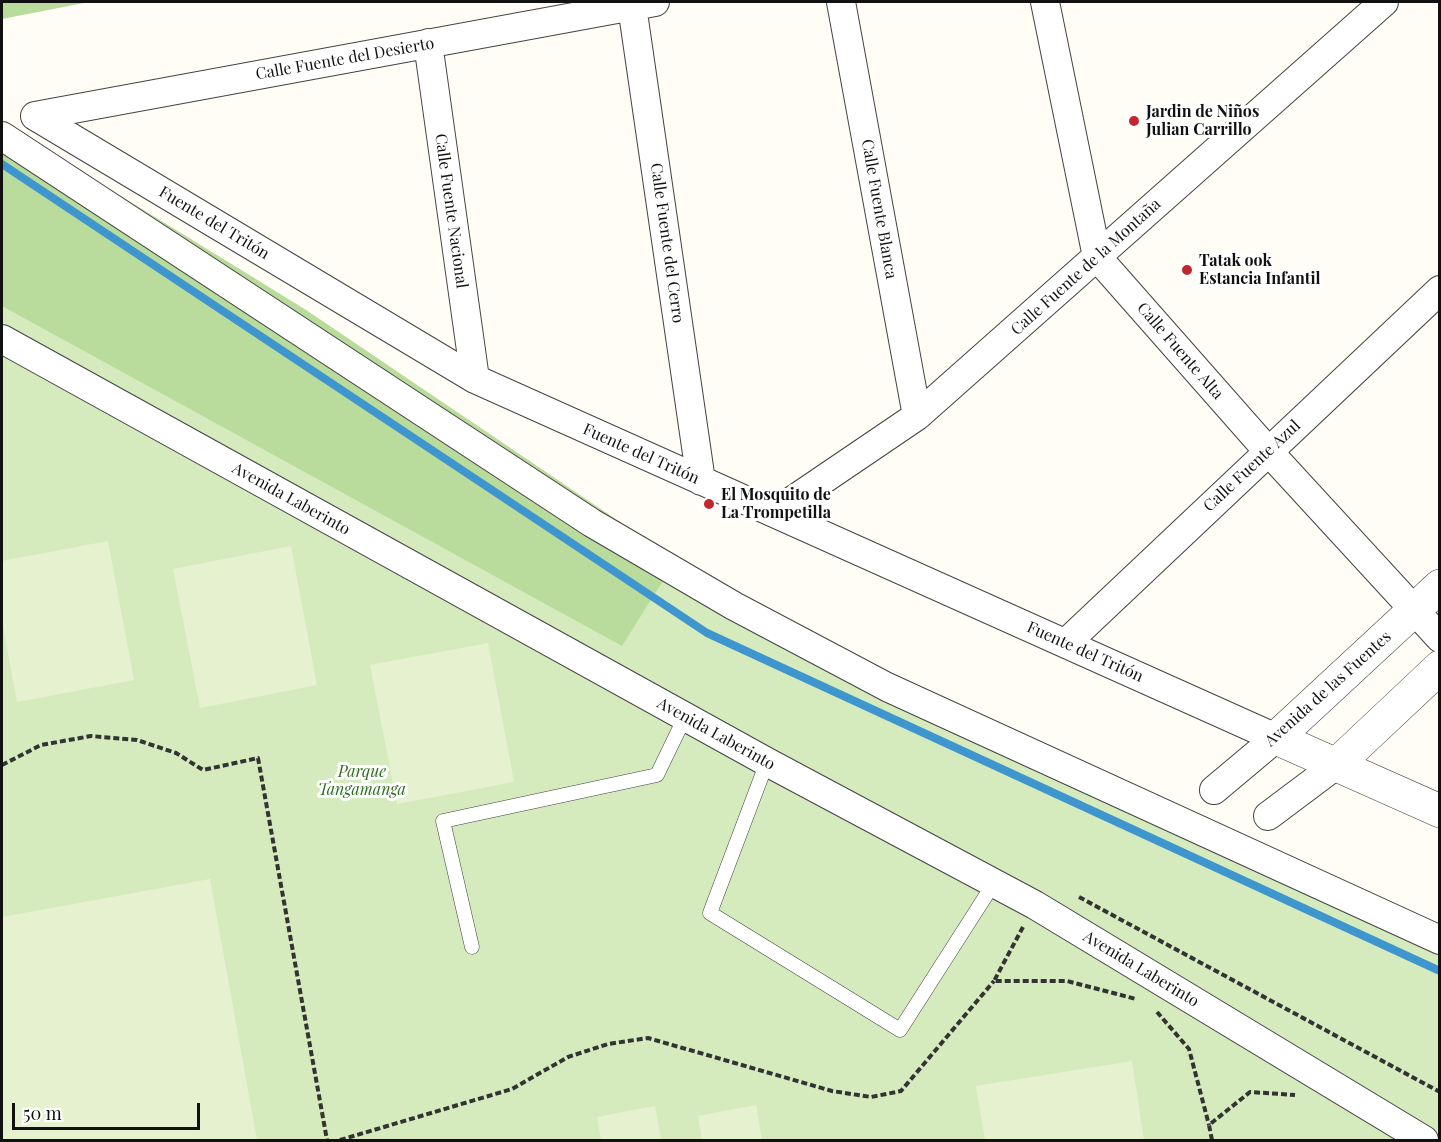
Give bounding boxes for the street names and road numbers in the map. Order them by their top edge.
street label: Calle Fuente del Desierto [254,34,436,84]
street label: Calle Fuente Nacional [431,132,471,290]
street label: Calle Fuente Blanca [857,138,901,280]
street label: Calle Fuente del Cerro [646,162,688,324]
street label: Fuente del Tritón [155,182,273,264]
street label: Calle Fuente de la Montaña [1007,195,1165,339]
street label: Calle Fuente Alta [1133,299,1227,403]
street label: Calle Fuente Azul [1200,416,1304,516]
street label: Fuente del Tritón [580,420,702,488]
street label: Avenida Laberinto [229,459,353,539]
street label: Fuente del Tritón [1024,618,1146,686]
street label: Avenida de las Fuentes [1261,627,1395,751]
street label: Avenida Laberinto [654,694,778,774]
street label: Avenida Laberinto [1080,927,1202,1011]

